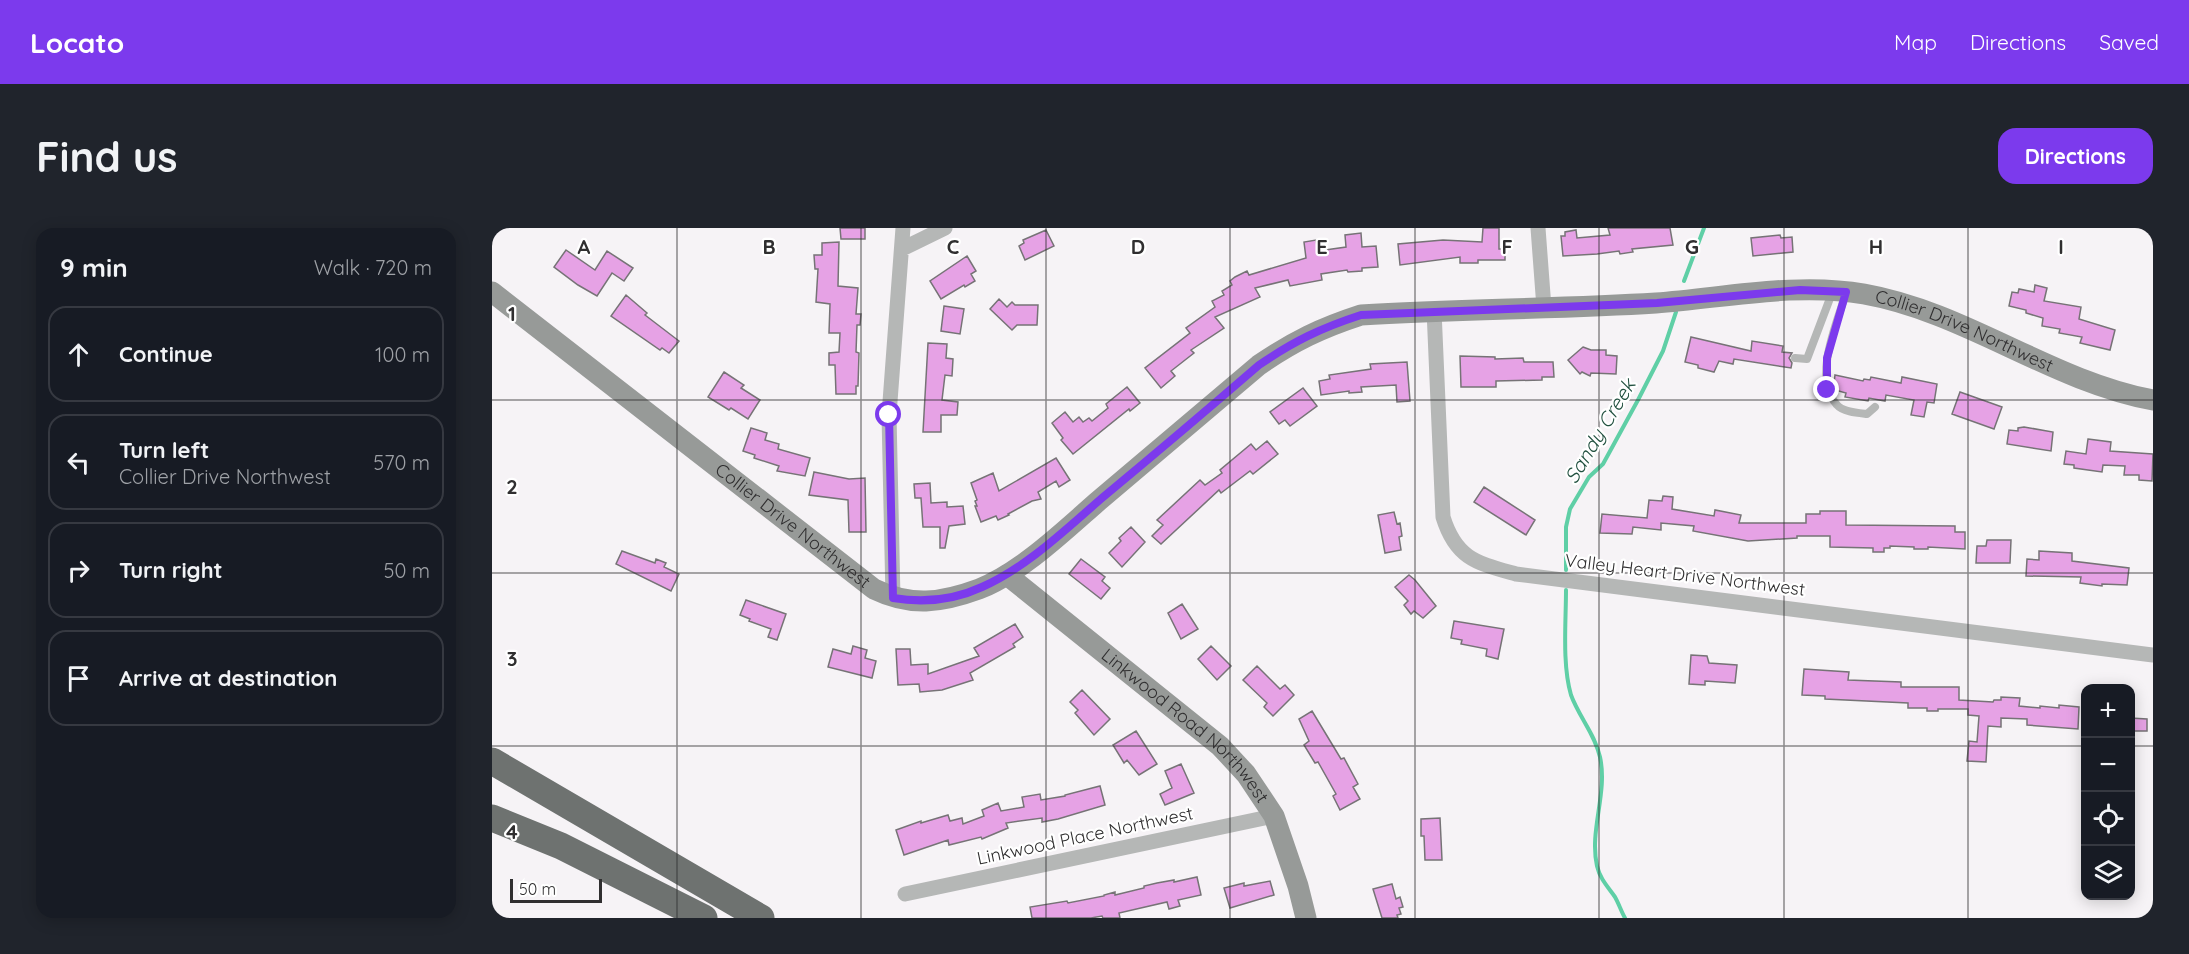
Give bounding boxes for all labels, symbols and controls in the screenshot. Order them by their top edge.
text: Locato [30,25,124,60]
text: Map [1894,29,1937,55]
text: Directions [1970,29,2066,55]
text: Saved [2099,29,2159,55]
button: Directions [1998,128,2153,184]
text: Find us [36,130,178,183]
text: A [578,234,591,259]
text: B [762,234,776,259]
text: C [947,234,960,259]
text: D [1131,234,1145,259]
text: E [1316,234,1328,259]
text: F [1501,234,1513,259]
text: G [1685,234,1699,259]
text: H [1869,234,1883,259]
text: I [2058,234,2064,259]
text: 9 min [60,251,128,284]
text: Walk · 720 m [314,255,432,280]
street label: Collier Drive Northwest [1873,285,2057,377]
text: 1 [508,301,516,326]
icon: ahead [62,338,95,371]
text: Continue [119,340,213,368]
text: 100 m [375,342,430,367]
water label: Sandy Creek [1559,372,1642,488]
route end [1813,376,1839,402]
route start [875,401,901,427]
text: Turn left [119,436,209,464]
icon: left [62,446,95,479]
text: 570 m [373,450,430,475]
street label: Collier Drive Northwest [711,458,875,593]
text: Collier Drive Northwest [119,464,331,489]
text: 2 [506,474,518,499]
street label: Valley Heart Drive Northwest [1564,548,1806,601]
icon: right [62,554,95,587]
text: Turn right [119,556,223,584]
text: 50 m [384,558,430,583]
street label: Linkwood Road Northwest [1097,643,1274,807]
text: 3 [507,646,517,671]
icon: arrive [62,662,95,695]
text: Arrive at destination [119,664,337,692]
map controls [2081,684,2135,900]
button: + [2081,684,2135,738]
button: − [2081,738,2135,792]
button: locate [2081,792,2135,846]
street label: Linkwood Place Northwest [975,801,1195,870]
text: 4 [506,819,518,844]
button: layers [2081,846,2135,900]
scale bar [510,876,602,904]
text: 50 m [519,879,556,899]

